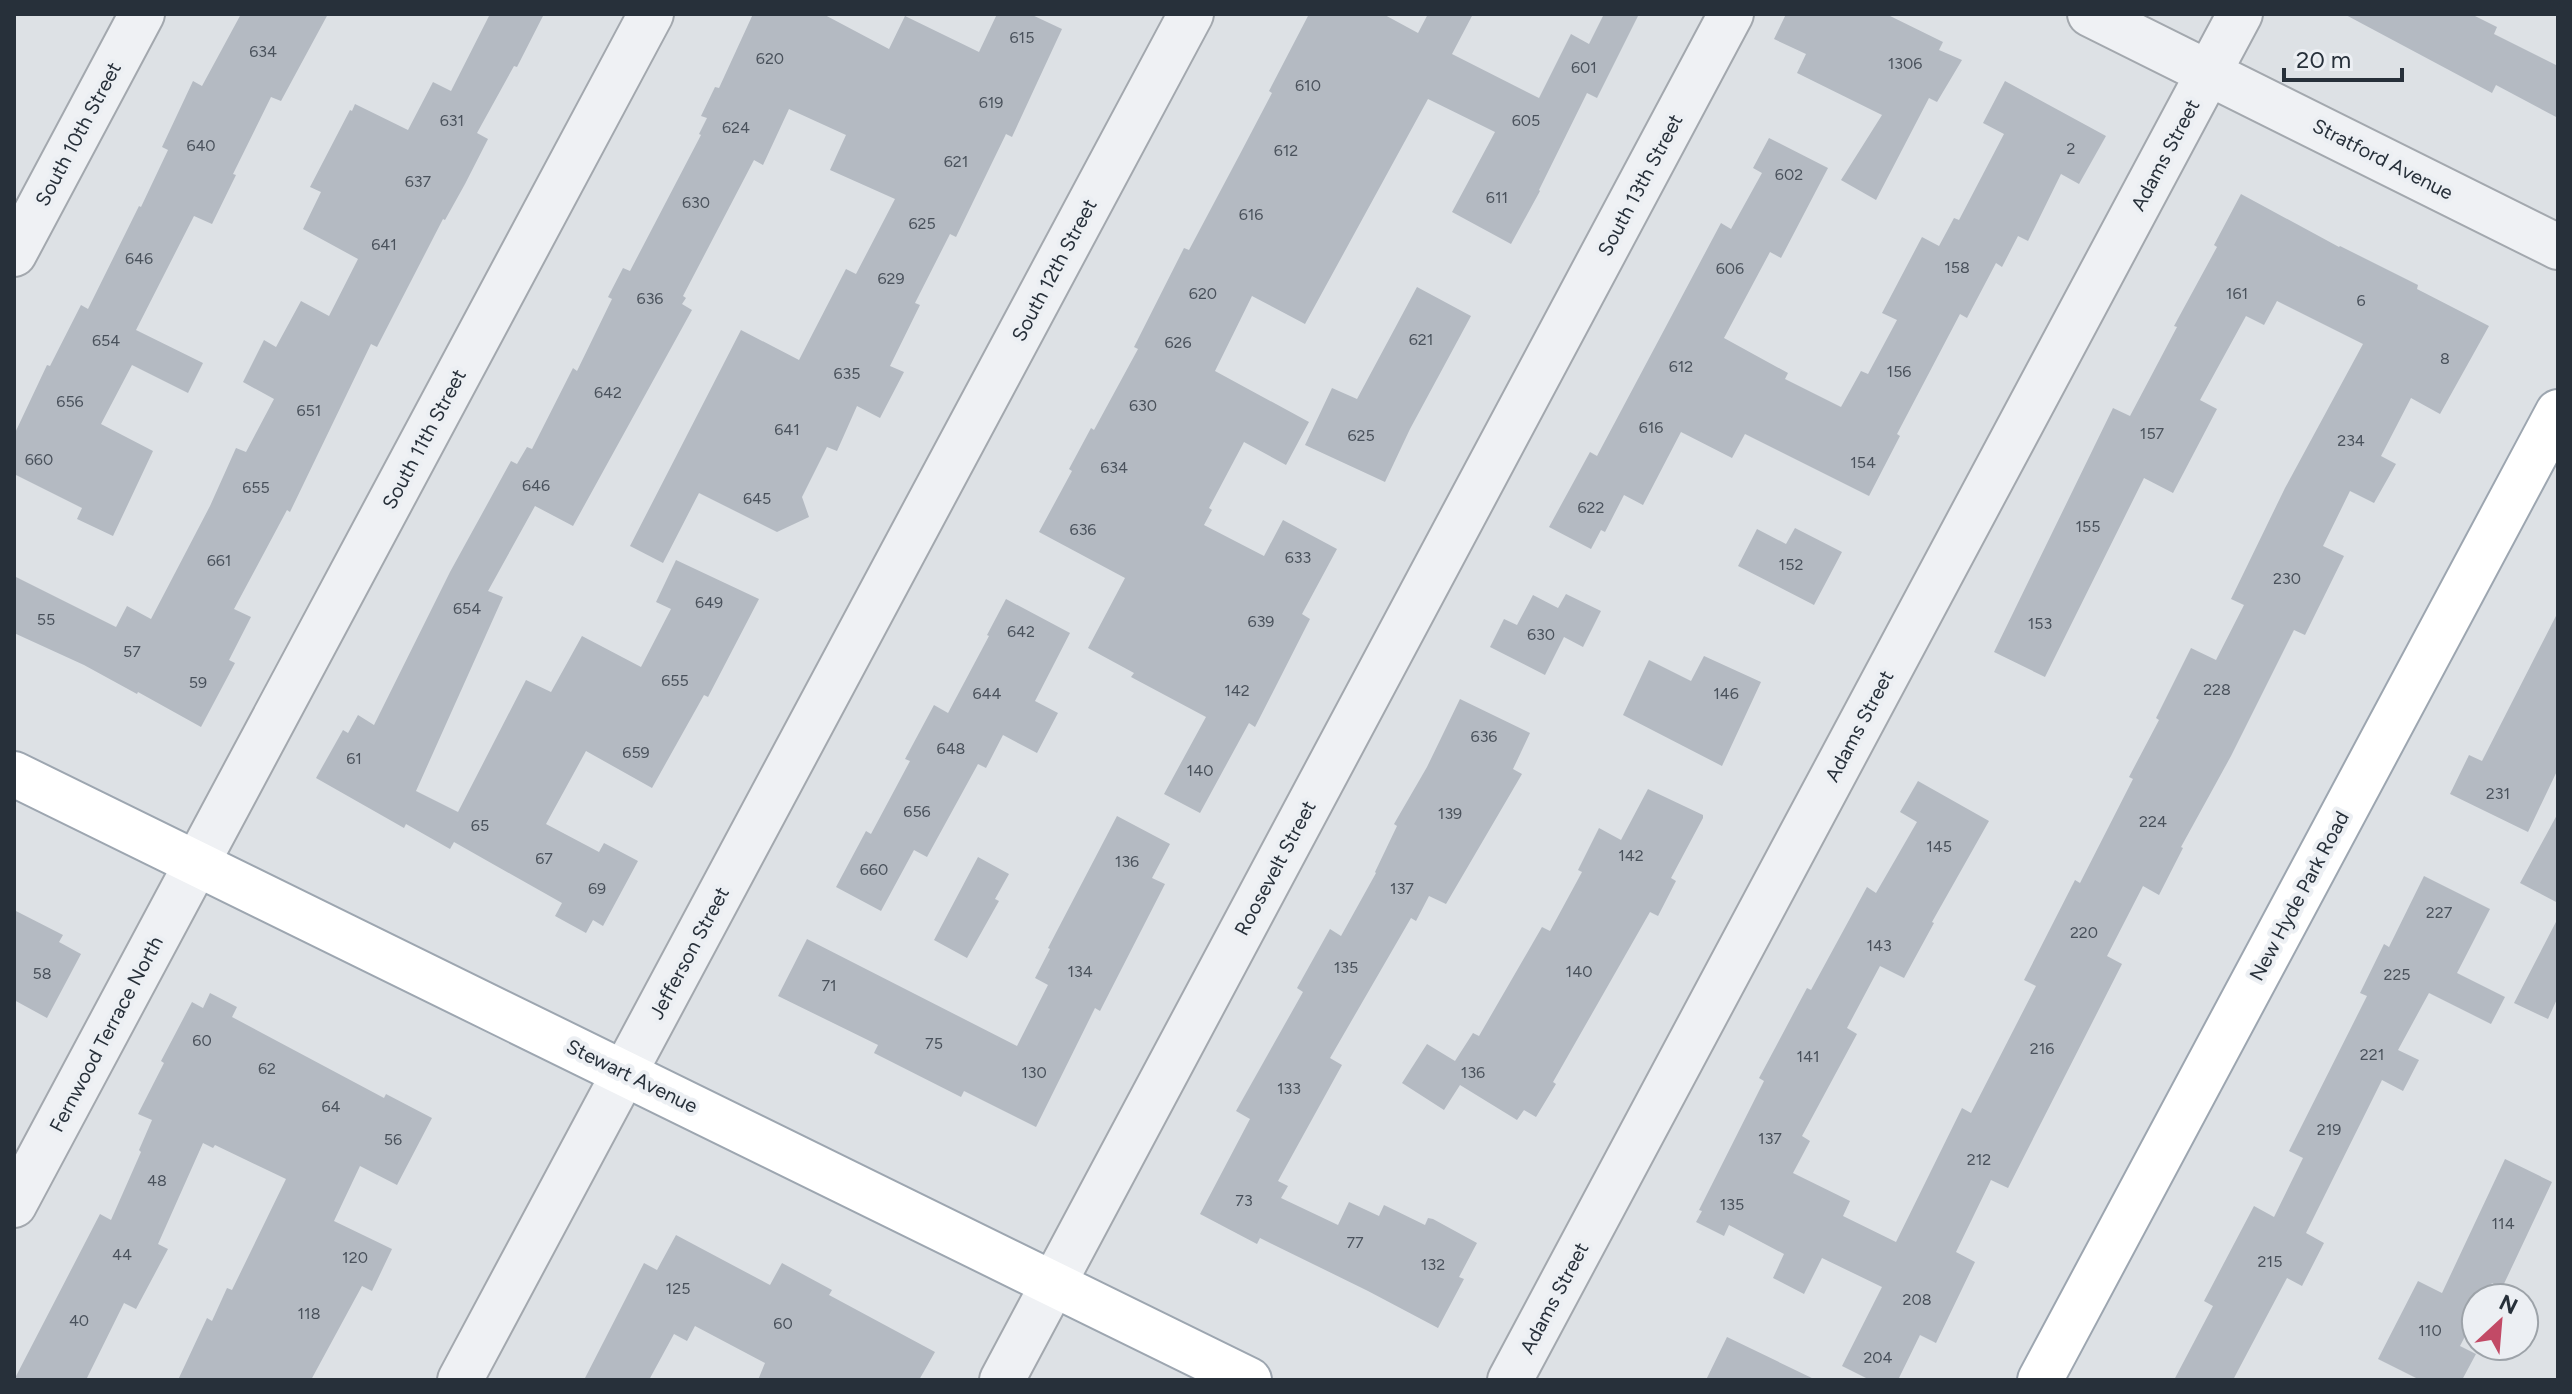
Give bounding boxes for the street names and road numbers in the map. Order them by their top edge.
street label: South 10th Street [30,58,126,210]
street label: Adams Street [2126,95,2204,215]
street label: South 13th Street [1592,110,1688,260]
street label: Stratford Avenue [2309,113,2457,205]
street label: South 12th Street [1006,195,1102,345]
street label: South 11th Street [377,365,471,513]
street label: Adams Street [1820,666,1898,786]
street label: Roosevelt Street [1229,796,1321,940]
street label: New Hyde Park Road [2244,807,2354,985]
street label: Jefferson Street [644,883,734,1023]
street label: Fernwood Terrace North [44,932,168,1136]
street label: Stewart Avenue [562,1034,702,1118]
street label: Adams Street [1515,1238,1593,1358]

